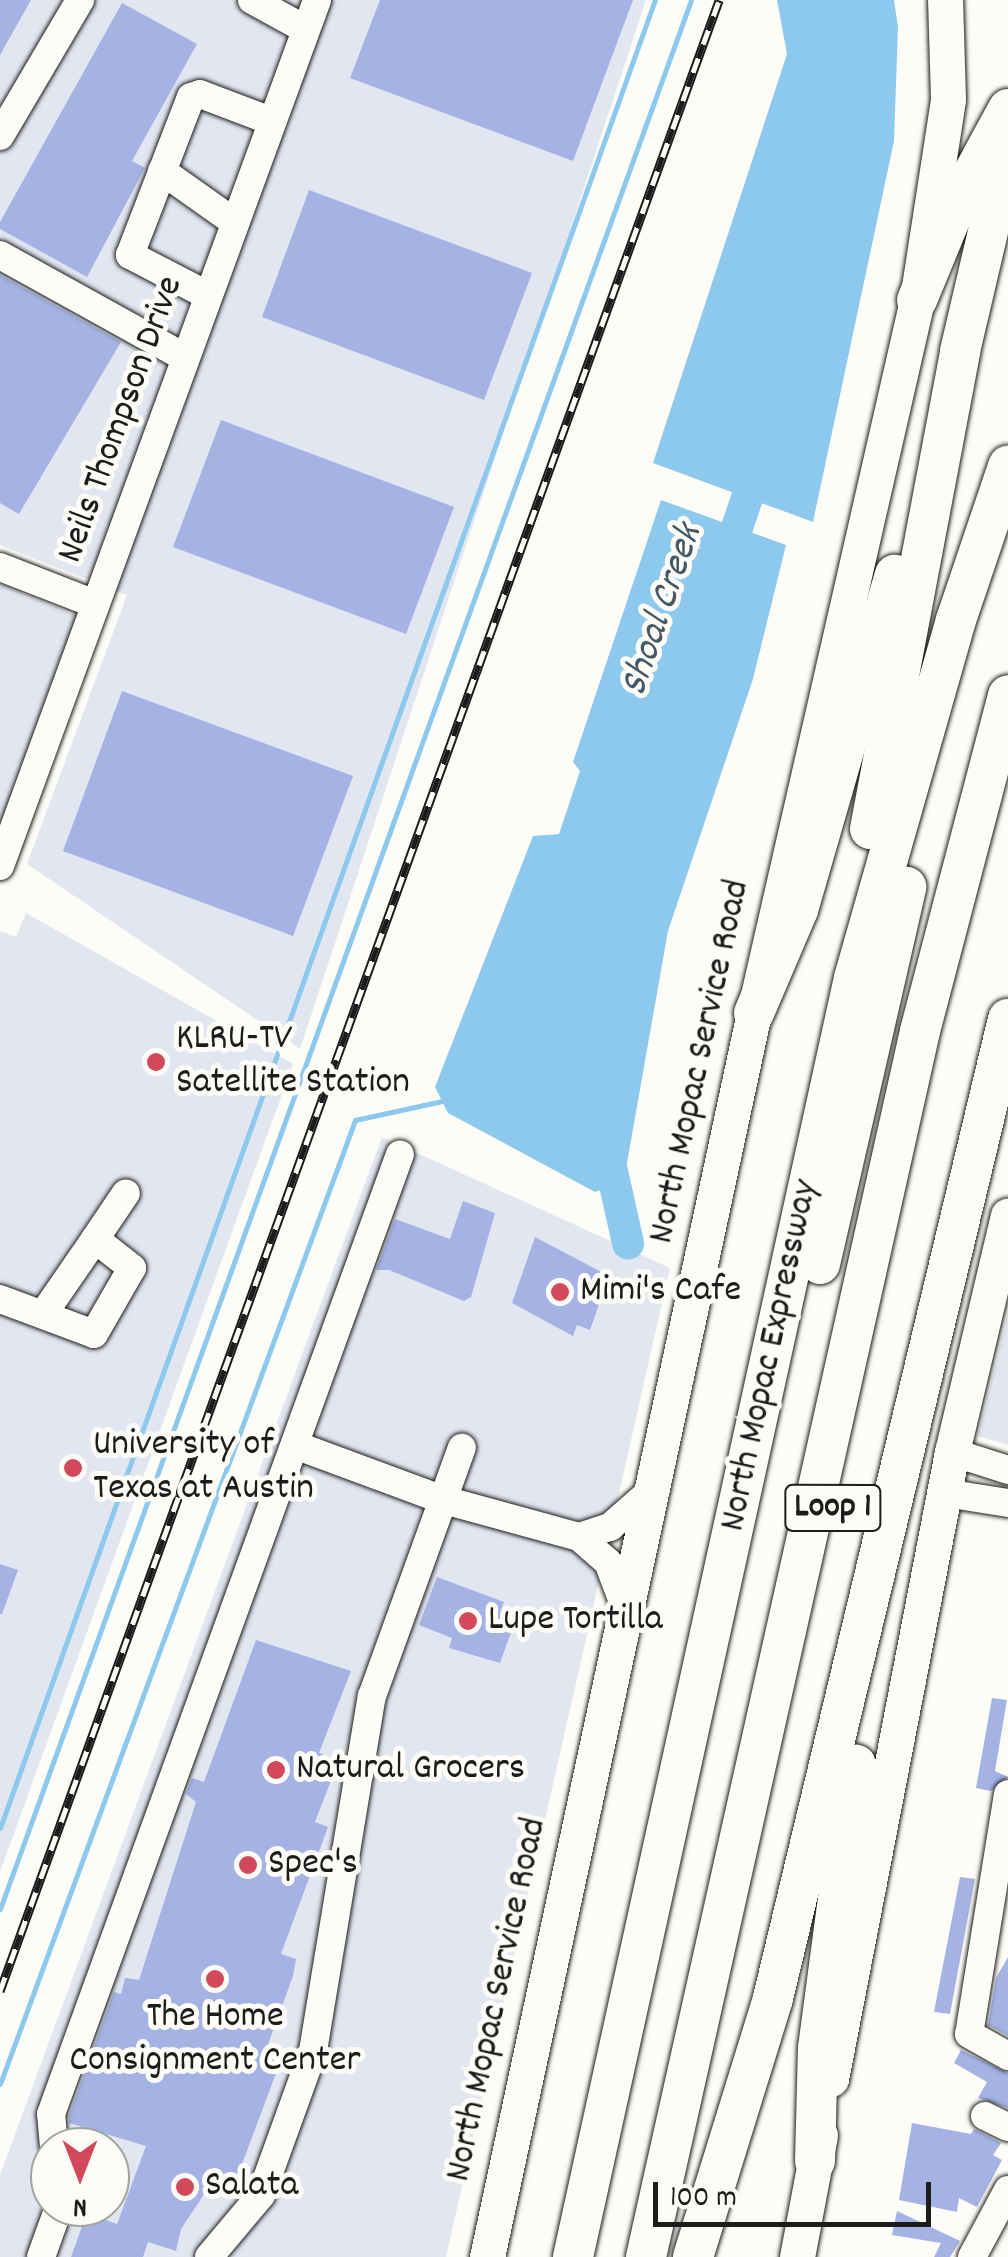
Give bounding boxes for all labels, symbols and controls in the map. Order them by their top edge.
street label: Neils Thompson Drive [49,270,195,570]
water label: Shoal Creek [612,519,716,703]
street label: North Mopac Service Road [640,876,762,1248]
place label: KLRU-TV Satellite Station [176,1017,410,1106]
marker: KLRU-TV Satellite Station [145,1051,167,1073]
street label: North Mopac Expressway [712,1176,830,1536]
place label: Mimi's Cafe [580,1269,741,1315]
marker: Mimi's Cafe [549,1281,571,1303]
place label: University of Texas at Austin [93,1423,314,1512]
marker: University of Texas at Austin [62,1457,84,1479]
road number: Loop 1 [783,1478,883,1538]
place label: Lupe Tortilla [488,1598,663,1644]
marker: Lupe Tortilla [457,1610,479,1632]
place label: Natural Grocers [296,1747,525,1793]
marker: Natural Grocers [265,1759,287,1781]
street label: North Mopac Service Road [437,1814,559,2186]
place label: Spec's [268,1842,358,1888]
marker: Spec's [237,1854,259,1876]
marker: The Home Consignment Center [204,1968,226,1990]
place label: The Home Consignment Center [69,1995,361,2084]
north arrow [30,2127,130,2227]
scale bar [658,2162,936,2224]
place label: Salata [205,2164,298,2210]
marker: Salata [174,2176,196,2198]
text: 100 m [670,2178,737,2221]
text: N [73,2185,87,2225]

